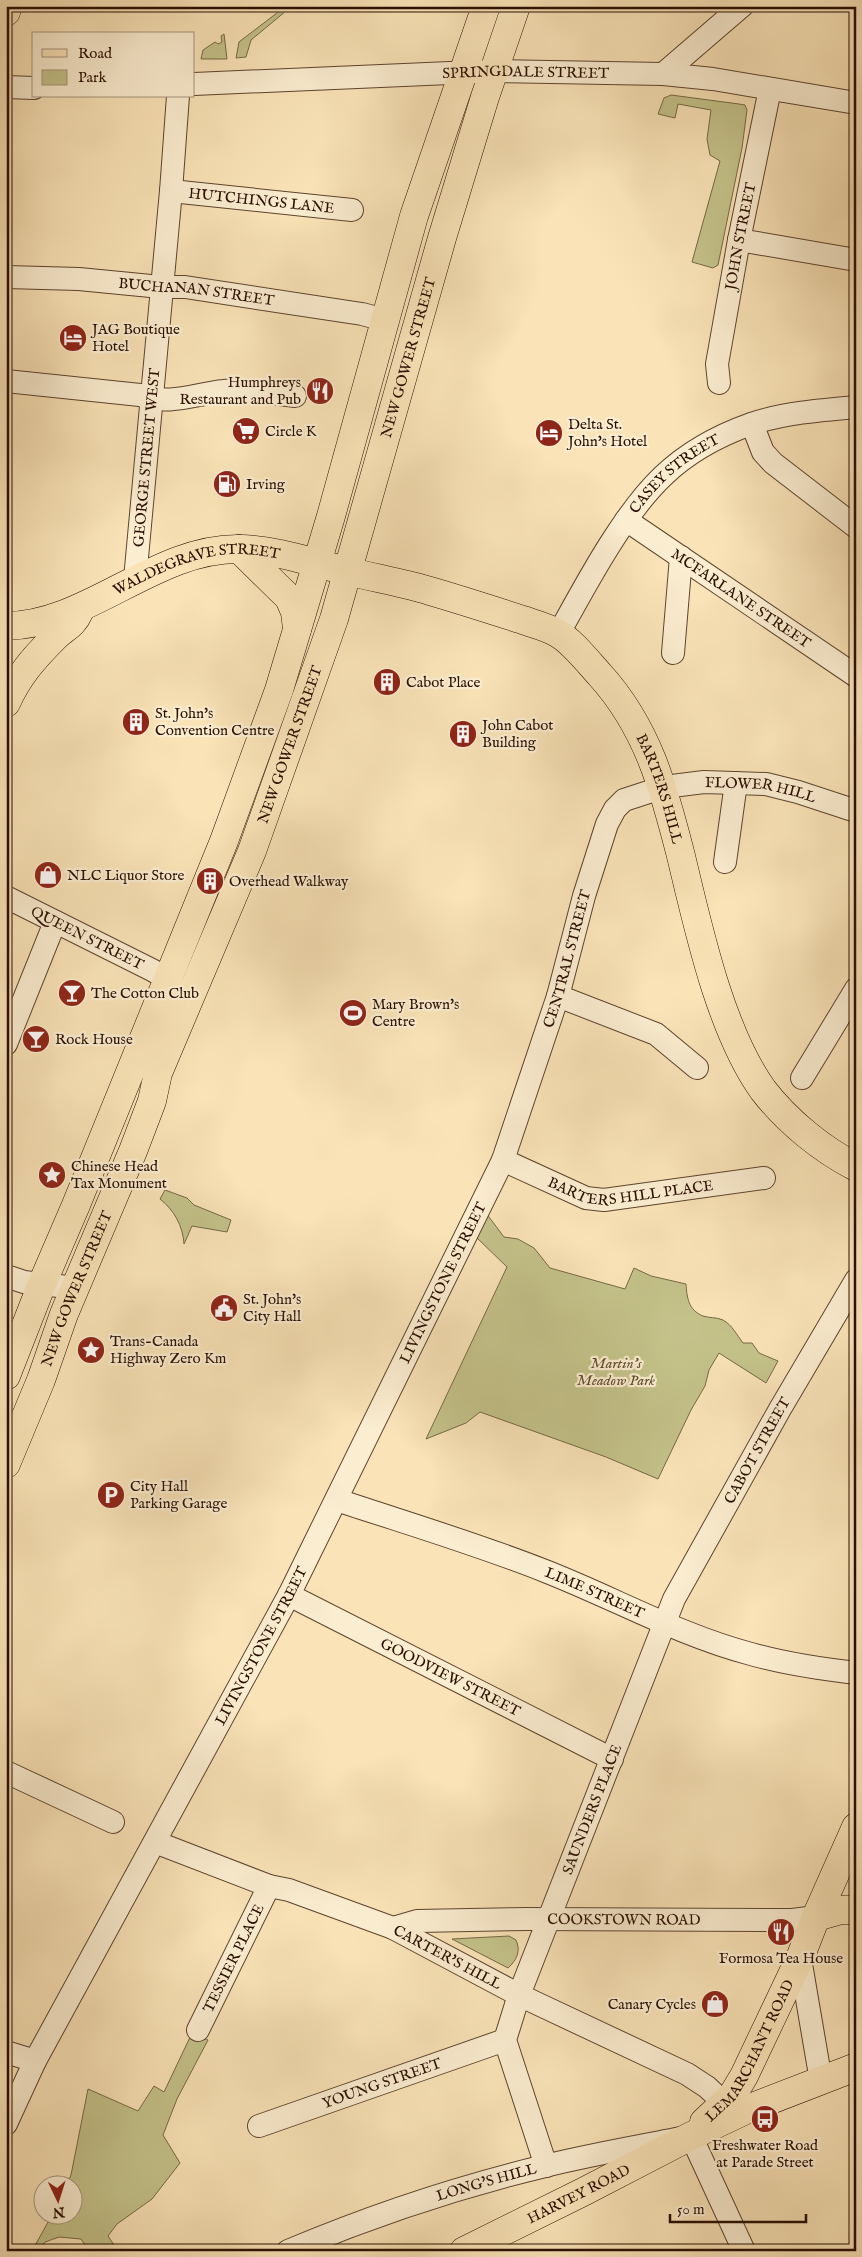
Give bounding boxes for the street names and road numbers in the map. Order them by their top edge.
street label: SPRINGDALE STREET [442,61,609,83]
street label: JOHN STREET [720,181,760,293]
street label: HUTCHINGS LANE [188,183,335,218]
street label: BUCHANAN STREET [117,273,275,310]
street label: NEW GOWER STREET [376,275,440,440]
street label: GEORGE STREET WEST [129,367,164,548]
street label: CASEY STREET [625,430,723,517]
street label: WALDEGRAVE STREET [110,539,282,599]
street label: MCFARLANE STREET [668,544,815,652]
street label: NEW GOWER STREET [253,663,326,826]
street label: BARTERS HILL [632,730,687,846]
street label: FLOWER HILL [705,773,819,807]
street label: CENTRAL STREET [539,887,595,1030]
street label: QUEEN STREET [28,902,147,974]
street label: BARTERS HILL PLACE [545,1172,715,1210]
street label: LIVINGSTONE STREET [395,1199,490,1367]
street label: NEW GOWER STREET [37,1208,116,1369]
street label: CABOT STREET [720,1394,794,1507]
street label: LIME STREET [542,1562,647,1623]
street label: LIVINGSTONE STREET [210,1563,311,1728]
street label: GOODVIEW STREET [377,1634,524,1720]
street label: SAUNDERS PLACE [558,1742,626,1877]
street label: TESSIER PLACE [199,1901,268,2016]
street label: COOKSTOWN ROAD [547,1910,701,1929]
street label: CARTER'S HILL [390,1920,505,1994]
street label: LEMARCHANT ROAD [701,1976,798,2126]
street label: YOUNG STREET [320,2054,444,2113]
street label: LONG'S HILL [434,2159,539,2205]
street label: HARVEY ROAD [524,2160,633,2228]

